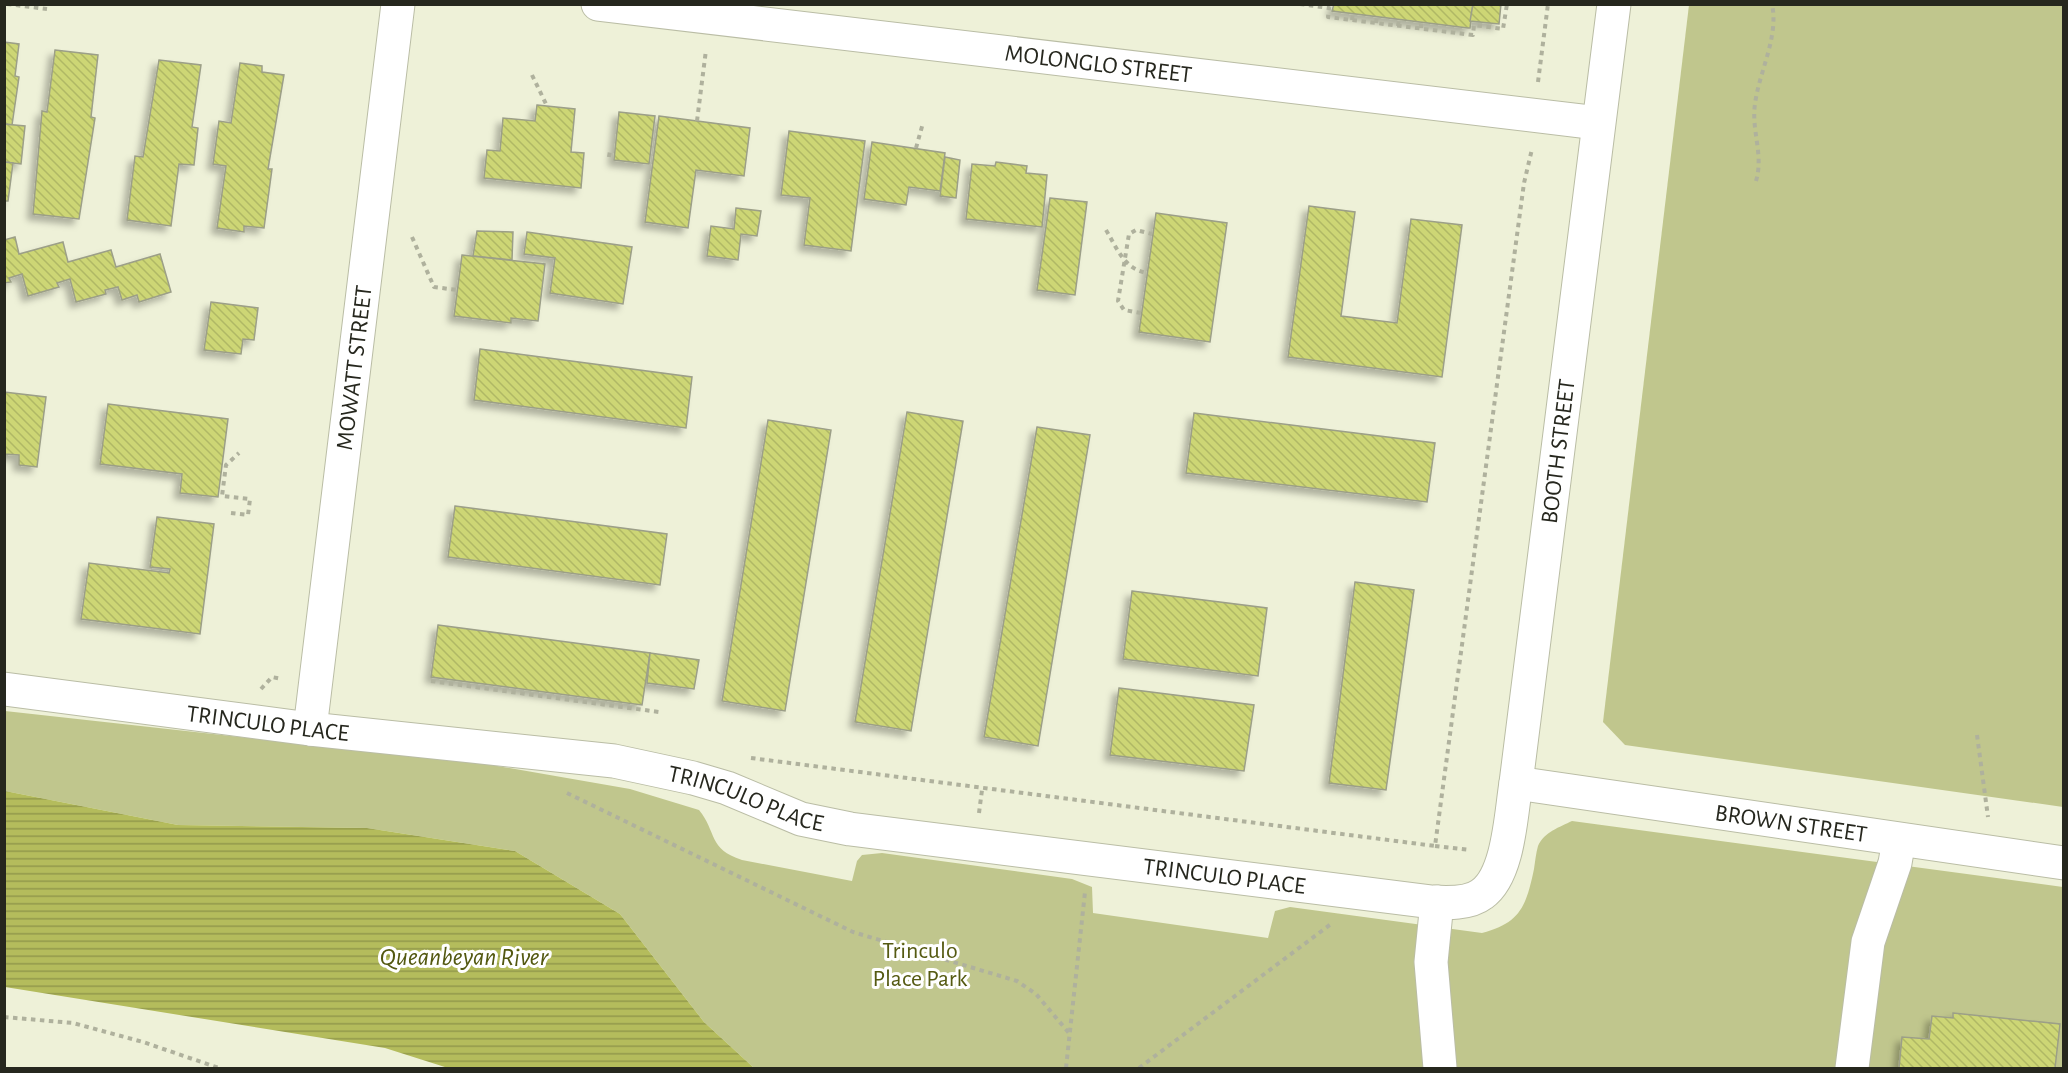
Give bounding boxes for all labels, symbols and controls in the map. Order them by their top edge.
street label: MOLONGLO STREET [1003,42,1194,88]
street label: MOWATT STREET [333,284,377,451]
street label: BOOTH STREET [1538,377,1580,525]
street label: TRINCULO PLACE [185,702,350,746]
street label: TRINCULO PLACE [666,762,826,836]
street label: BROWN STREET [1713,801,1869,847]
street label: TRINCULO PLACE [1142,855,1307,899]
park label: Trinculo Place Park [872,939,968,991]
water label: Queanbeyan River [380,944,550,970]

